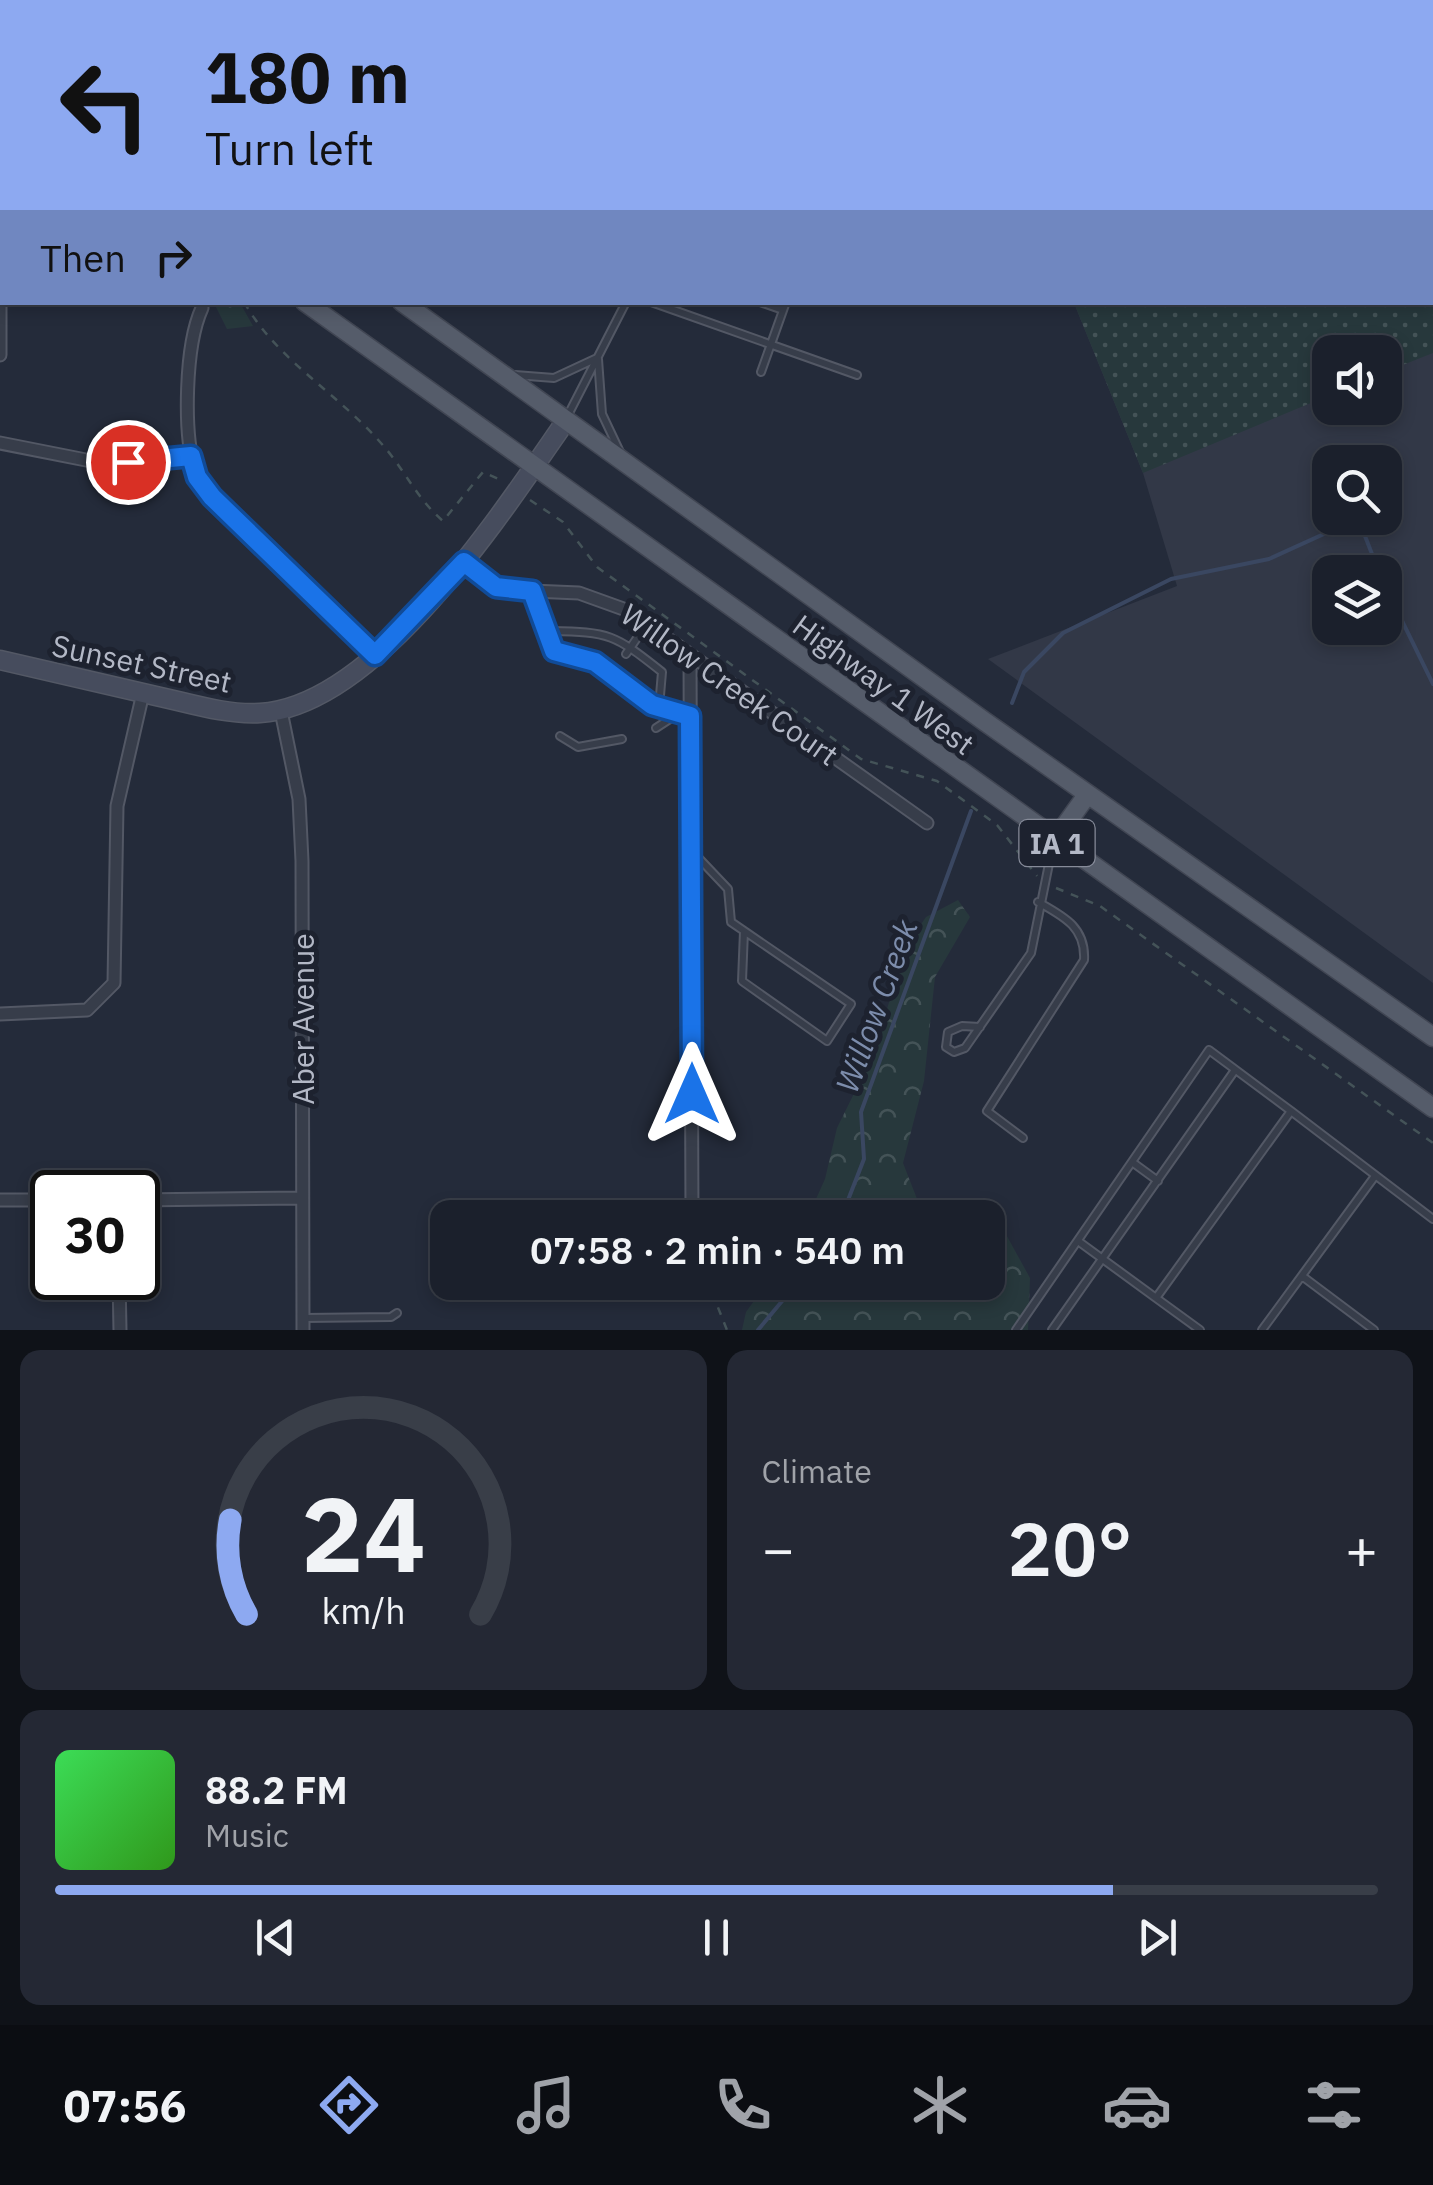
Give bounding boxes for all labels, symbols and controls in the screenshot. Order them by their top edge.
text: 180 m [205,31,410,122]
icon: left [40,40,170,170]
text: Turn left [205,119,374,177]
icon: right [146,230,201,285]
text: Then [40,233,126,282]
map controls [1312,335,1402,645]
button: sound [1312,335,1402,425]
pin [86,420,171,505]
icon: arrive [101,435,156,490]
button: search [1312,445,1402,535]
button: layers [1312,555,1402,645]
street label: Willow Creek Court [614,594,846,774]
street label: Highway 1 West [786,605,982,763]
street label: Sunset Street [49,625,235,701]
road number: IA 1 [1020,820,1094,866]
water label: Willow Creek [825,913,927,1098]
street label: Aber Avenue [283,933,322,1105]
position arrow [640,1042,744,1146]
speed limit sign: 30 [30,1170,160,1300]
text: 07:58 · 2 min · 540 m [530,1225,905,1274]
text: Climate [762,1450,872,1492]
text: 24 [301,1465,426,1601]
text: 20° [1007,1499,1132,1597]
text: − [762,1513,795,1584]
text: + [1345,1513,1378,1584]
text: km/h [321,1587,405,1634]
text: 88.2 FM [205,1765,348,1814]
text: Music [205,1814,289,1856]
icon: previous [248,1910,303,1965]
icon: pause [689,1910,744,1965]
icon: next [1130,1910,1185,1965]
icon: directions [314,2070,384,2140]
icon: music [511,2070,581,2140]
icon: phone [708,2070,778,2140]
icon: climate [905,2070,975,2140]
icon: car [1102,2070,1172,2140]
icon: filters [1299,2070,1369,2140]
text: 07:56 [64,2076,186,2134]

